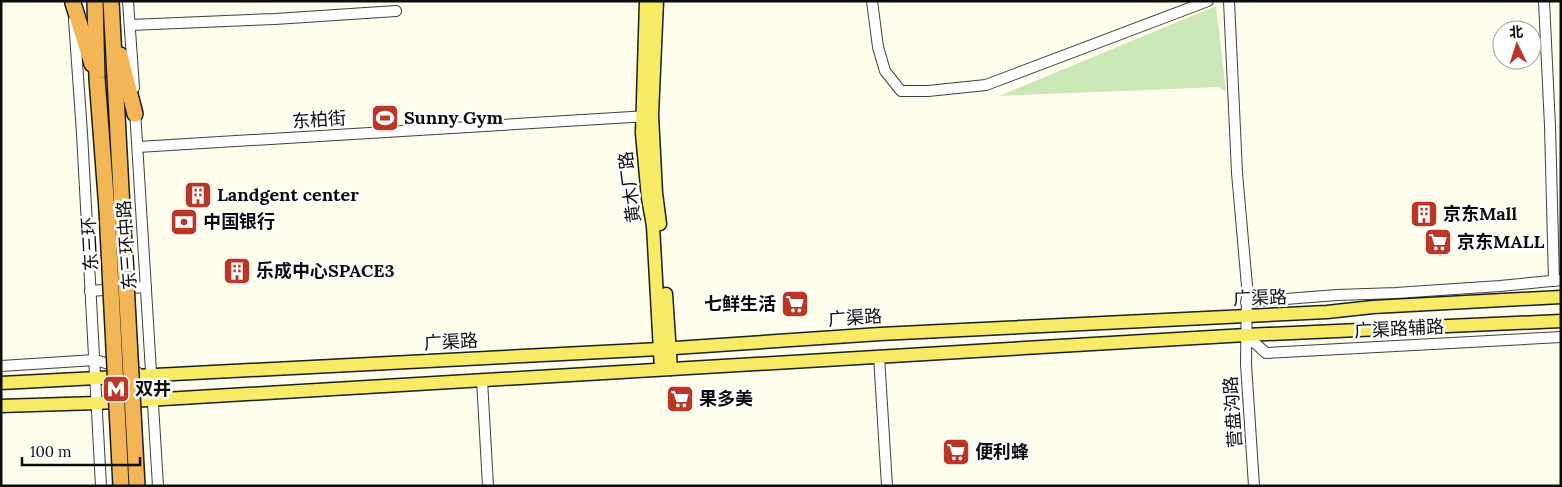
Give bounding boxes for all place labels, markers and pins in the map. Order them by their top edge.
sports icon: Sunny Gym [370,103,400,133]
place label: Sunny Gym [404,106,503,129]
building icon: Landgent center [183,180,213,210]
place label: Landgent center [217,183,359,206]
building icon: 京东Mall [1409,199,1439,229]
place label: 京东Mall [1443,202,1517,225]
bank icon: 中国银行 [169,207,199,237]
place label: 中国银行 [203,210,275,233]
supermarket icon: 京东MALL [1423,227,1453,257]
place label: 京东MALL [1457,230,1544,253]
building icon: 乐成中心SPACE3 [222,256,252,286]
place label: 乐成中心SPACE3 [256,259,395,282]
supermarket icon: 七鲜生活 [780,289,810,319]
place label: 七鲜生活 [704,292,776,315]
metro station icon: 双井 [101,374,131,404]
place label: 双井 [135,377,171,400]
supermarket icon: 果多美 [665,384,695,414]
place label: 果多美 [699,387,753,410]
supermarket icon: 便利蜂 [941,437,971,467]
place label: 便利蜂 [975,440,1029,463]

